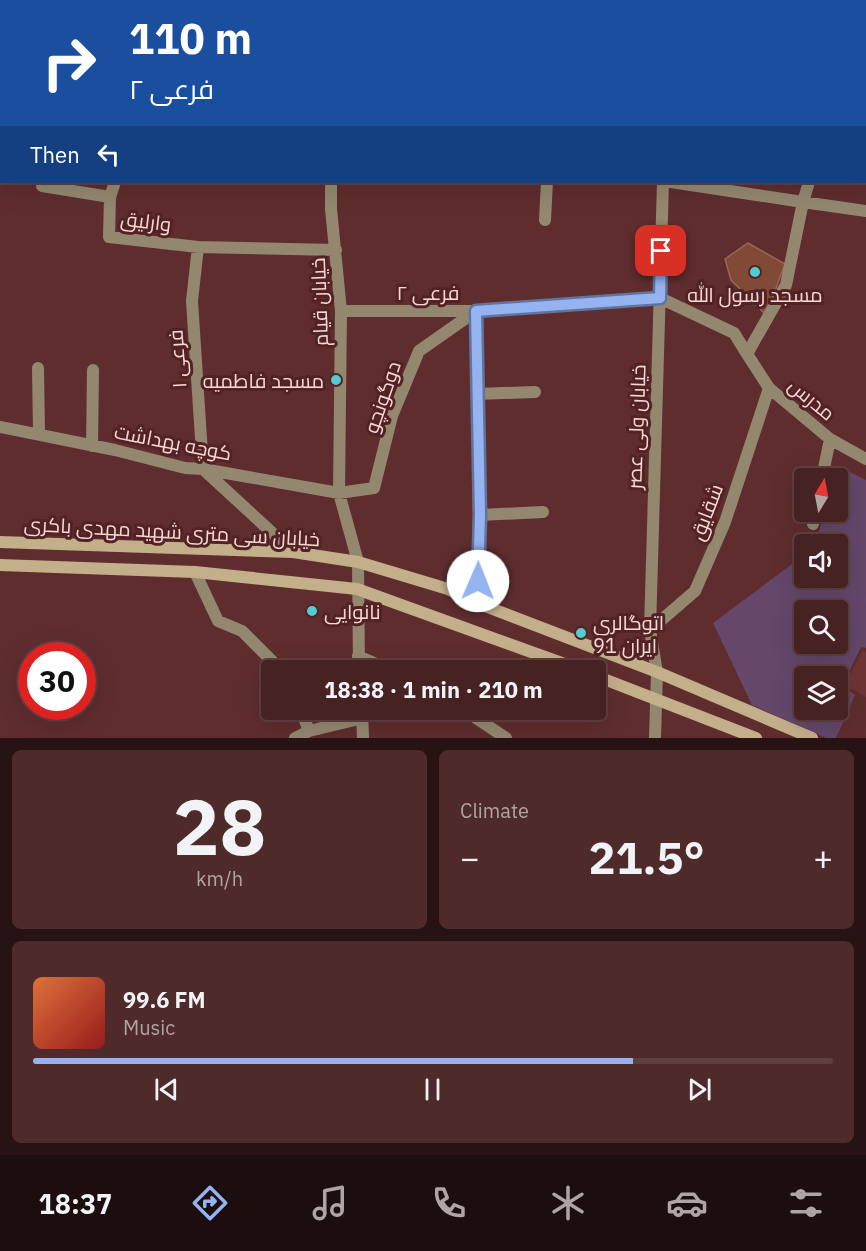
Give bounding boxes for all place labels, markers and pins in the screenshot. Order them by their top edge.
pin [635,225,686,276]
marker: مسجد رسول الله [748,265,762,279]
place label: مسجد رسول الله [687,281,823,308]
place label: مسجد فاطمیه [203,367,324,394]
marker: مسجد فاطمیه [329,373,343,387]
place label: نانوایی [324,598,381,625]
marker: نانوایی [305,604,319,618]
place label: اتوگالری ایران 91 [593,609,664,659]
marker: اتوگالری ایران 91 [574,626,588,640]

